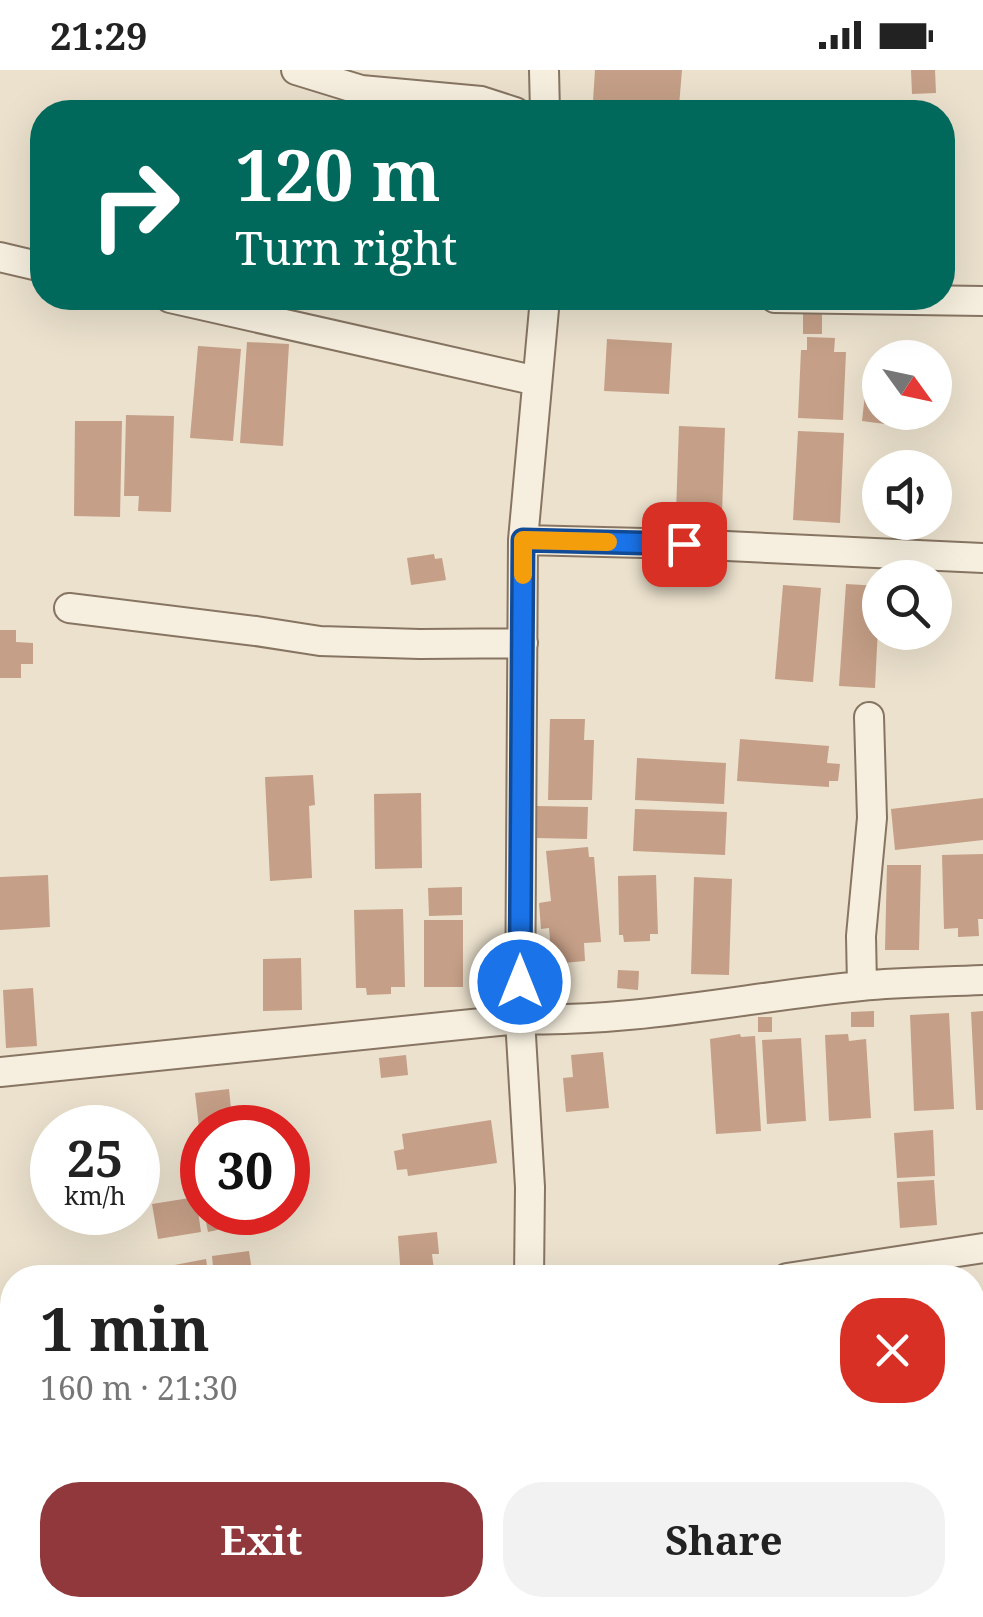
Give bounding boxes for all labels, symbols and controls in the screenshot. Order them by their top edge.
text: 21:29 [50,9,147,61]
text: 120 m [235,126,441,222]
icon: right [70,140,200,270]
text: Turn right [235,217,457,278]
north arrow [862,340,952,430]
map controls [862,340,952,650]
button: sound [862,450,952,540]
pin [642,502,727,587]
icon: arrive [657,517,712,572]
button: search [862,560,952,650]
position arrow [468,930,572,1034]
speed limit sign: 30 [180,1105,310,1235]
text: 25 [67,1124,123,1192]
text: km/h [64,1178,126,1212]
text: 1 min [40,1287,210,1369]
button: close [840,1298,945,1403]
text: 160 m · 21:30 [40,1366,238,1409]
button: Exit [40,1482,483,1597]
button: Share [503,1482,945,1597]

